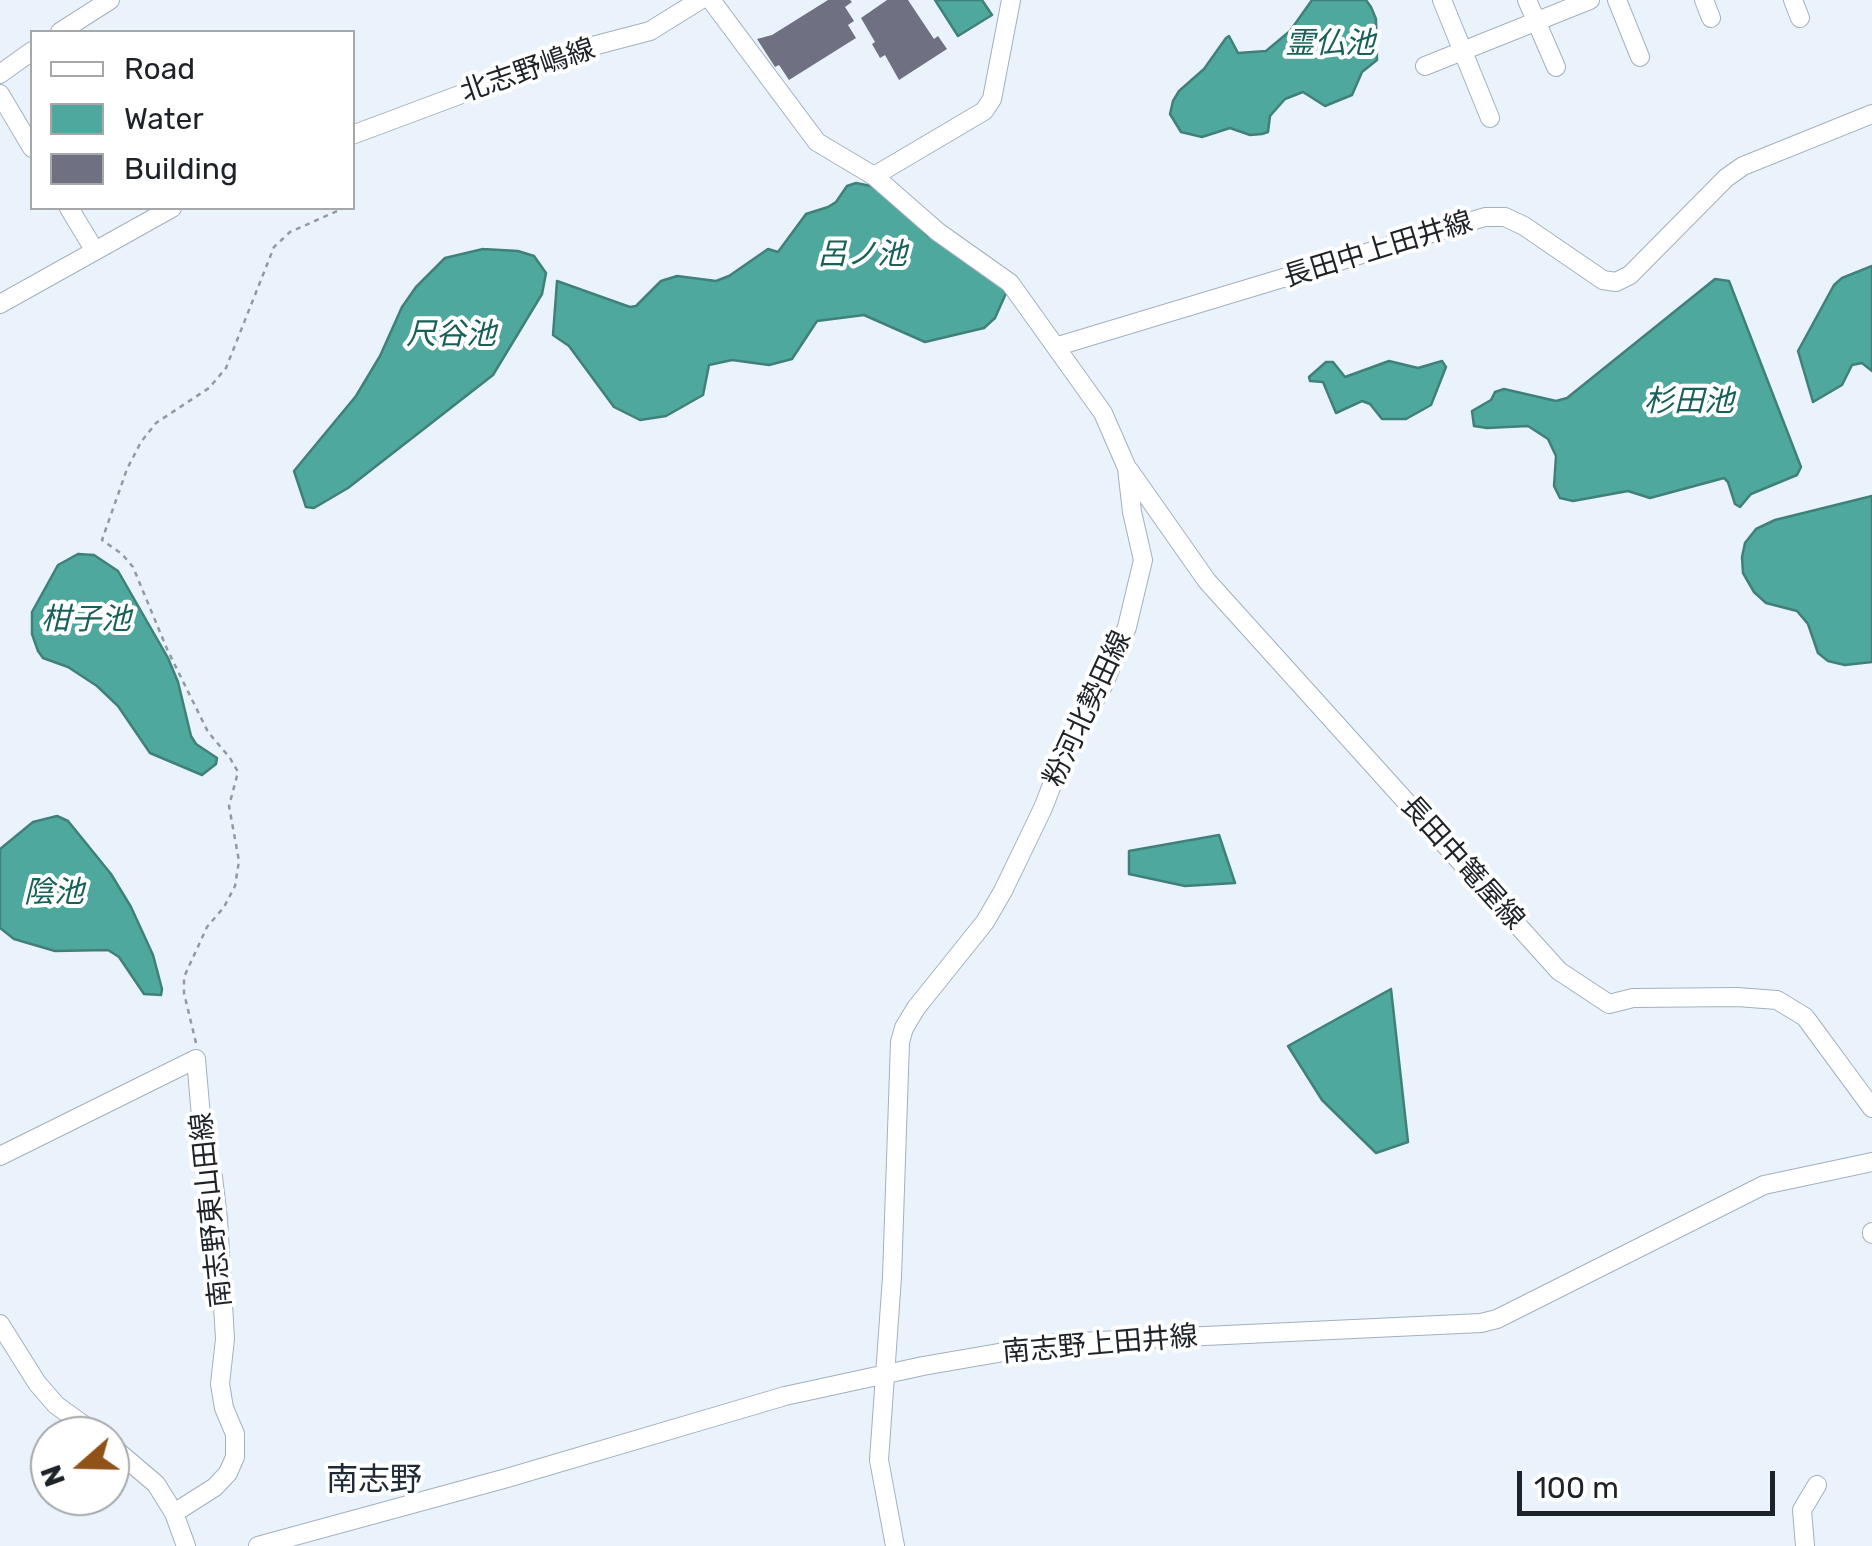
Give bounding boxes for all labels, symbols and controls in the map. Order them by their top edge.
water label: 霊仏池 [1285,26,1375,62]
legend [30,30,355,210]
street label: 北志野嶋線 [456,32,600,110]
text: Road [124,51,195,87]
text: Water [124,101,204,137]
text: Building [124,151,238,187]
street label: 長田中上田井線 [1279,205,1477,295]
water label: 呂ノ池 [817,237,907,273]
water label: 尺谷池 [406,317,496,353]
water label: 杉田池 [1644,384,1734,420]
water label: 柑子池 [41,602,131,638]
street label: 粉河北勢田線 [1037,626,1139,792]
street label: 長田中篭屋線 [1393,789,1531,937]
water label: 陰池 [24,875,84,911]
street label: 南志野東山田線 [185,1111,239,1309]
street label: 南志野上田井線 [1001,1320,1199,1370]
north arrow [30,1416,130,1516]
scale bar [1522,1451,1780,1513]
text: N [34,1461,72,1491]
district label: 南志野 [326,1462,422,1500]
text: 100 m [1534,1470,1619,1506]

